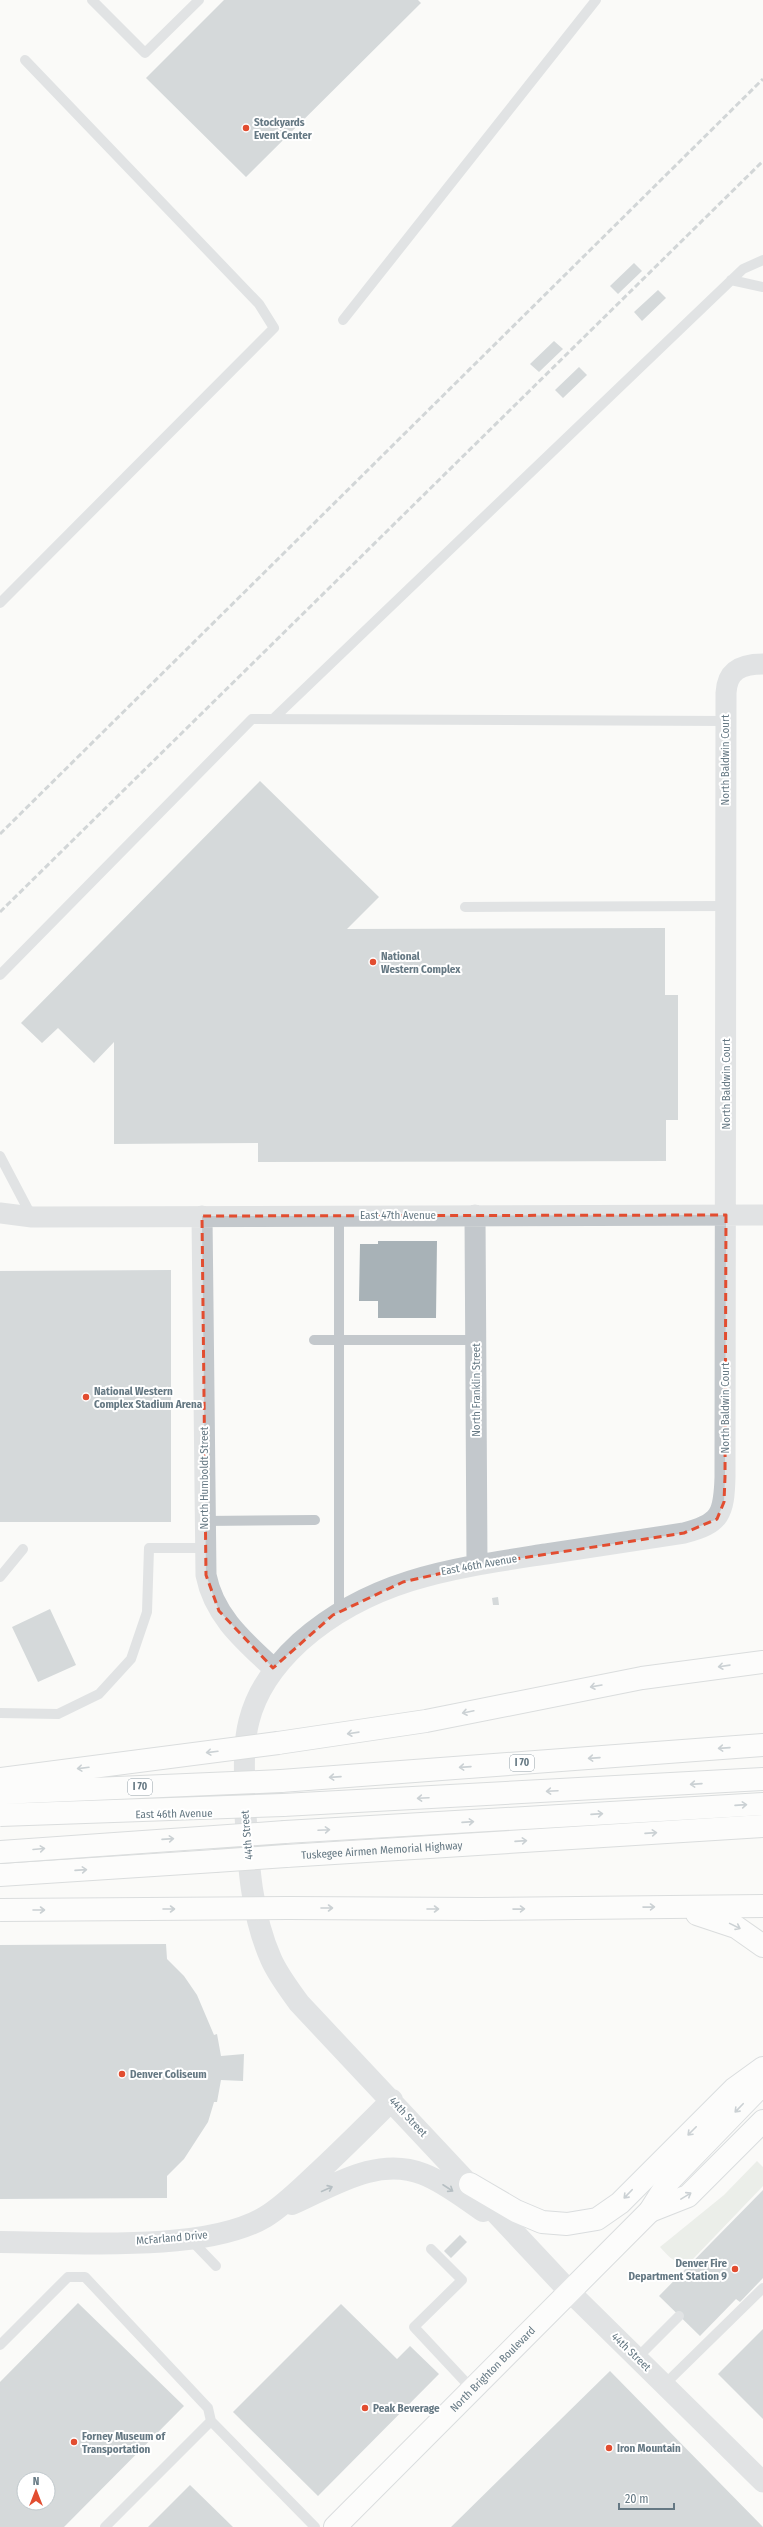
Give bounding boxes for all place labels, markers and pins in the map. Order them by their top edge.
place label: Stockyards Event Center [254,116,313,142]
marker: Stockyards Event Center [241,123,251,133]
place label: National Western Complex [381,950,461,976]
marker: National Western Complex [368,957,378,967]
place label: National Western Complex Stadium Arena [94,1385,203,1411]
marker: National Western Complex Stadium Arena [81,1392,91,1402]
place label: Denver Coliseum [130,2068,207,2081]
marker: Denver Coliseum [117,2069,127,2079]
place label: Denver Fire Department Station 9 [628,2257,727,2283]
marker: Denver Fire Department Station 9 [730,2264,740,2274]
place label: Peak Beverage [373,2402,440,2415]
marker: Peak Beverage [360,2403,370,2413]
place label: Forney Museum of Transportation [82,2430,166,2456]
marker: Forney Museum of Transportation [69,2437,79,2447]
place label: Iron Mountain [617,2442,681,2455]
marker: Iron Mountain [604,2443,614,2453]

